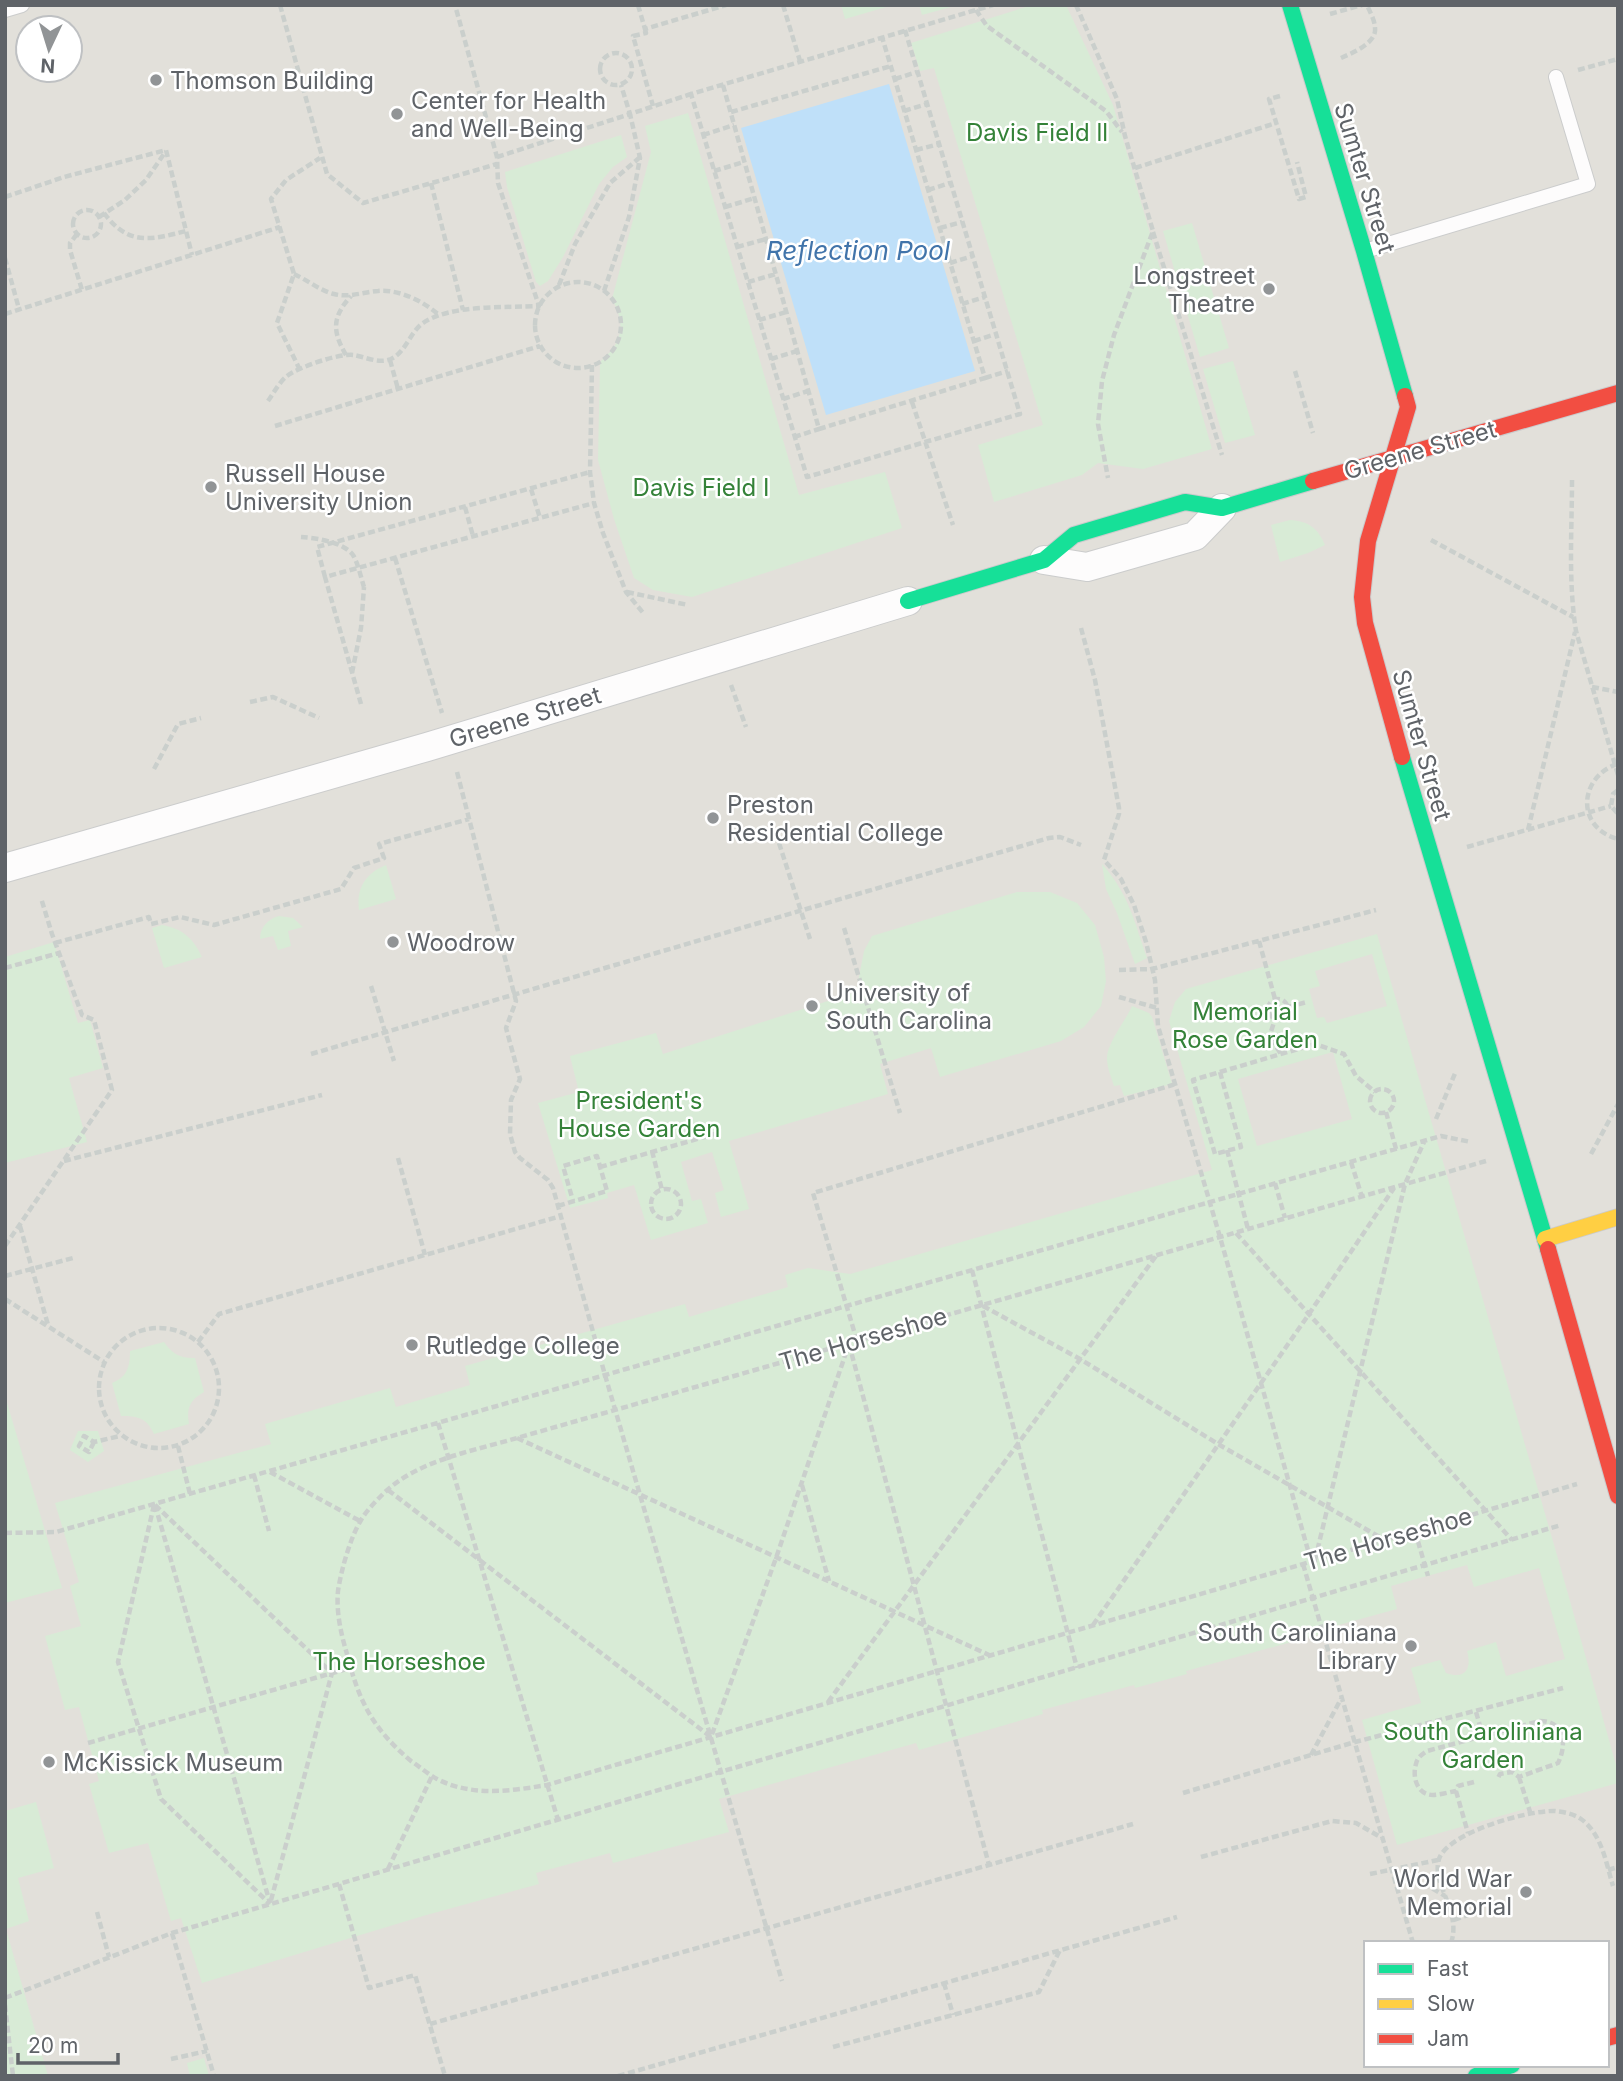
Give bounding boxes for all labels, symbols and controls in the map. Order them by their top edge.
north arrow [14,14,84,84]
text: N [40,53,56,77]
place label: Thomson Building [170,66,374,95]
marker: Thomson Building [148,72,164,88]
place label: Center for Health and Well-Being [411,86,606,143]
street label: Sumter Street [1328,99,1402,257]
marker: Center for Health and Well-Being [389,106,405,122]
park label: Davis Field ll [966,118,1108,147]
water label: Reflection Pool [766,235,951,266]
place label: Longstreet Theatre [1133,261,1255,318]
marker: Longstreet Theatre [1261,281,1277,297]
street label: Greene Street [1340,414,1500,486]
place label: Russell House University Union [225,459,412,516]
park label: Davis Field I [633,473,769,502]
marker: Russell House University Union [203,479,219,495]
street label: Sumter Street [1387,666,1457,824]
street label: Greene Street [446,680,605,754]
place label: Preston Residential College [727,790,943,847]
marker: Preston Residential College [705,810,721,826]
place label: Woodrow [407,928,515,957]
marker: Woodrow [385,934,401,950]
place label: University of South Carolina [826,978,992,1035]
park label: Memorial Rose Garden [1172,997,1318,1054]
marker: University of South Carolina [804,998,820,1014]
park label: President's House Garden [558,1086,720,1143]
street label: The Horseshoe [776,1301,950,1377]
place label: Rutledge College [426,1331,620,1360]
marker: Rutledge College [404,1337,420,1353]
street label: The Horseshoe [1301,1501,1475,1577]
place label: South Caroliniana Library [1197,1618,1397,1675]
marker: South Caroliniana Library [1403,1638,1419,1654]
park label: The Horseshoe [312,1647,486,1676]
park label: South Caroliniana Garden [1383,1717,1583,1774]
place label: McKissick Museum [63,1748,283,1777]
marker: McKissick Museum [41,1754,57,1770]
place label: World War Memorial [1394,1864,1512,1921]
marker: World War Memorial [1518,1884,1534,1900]
legend [1364,1941,1609,2067]
text: Fast [1427,1956,1469,1981]
text: Slow [1427,1991,1475,2016]
scale bar [18,2022,117,2066]
text: Jam [1427,2026,1469,2051]
text: 20 m [28,2033,78,2058]

